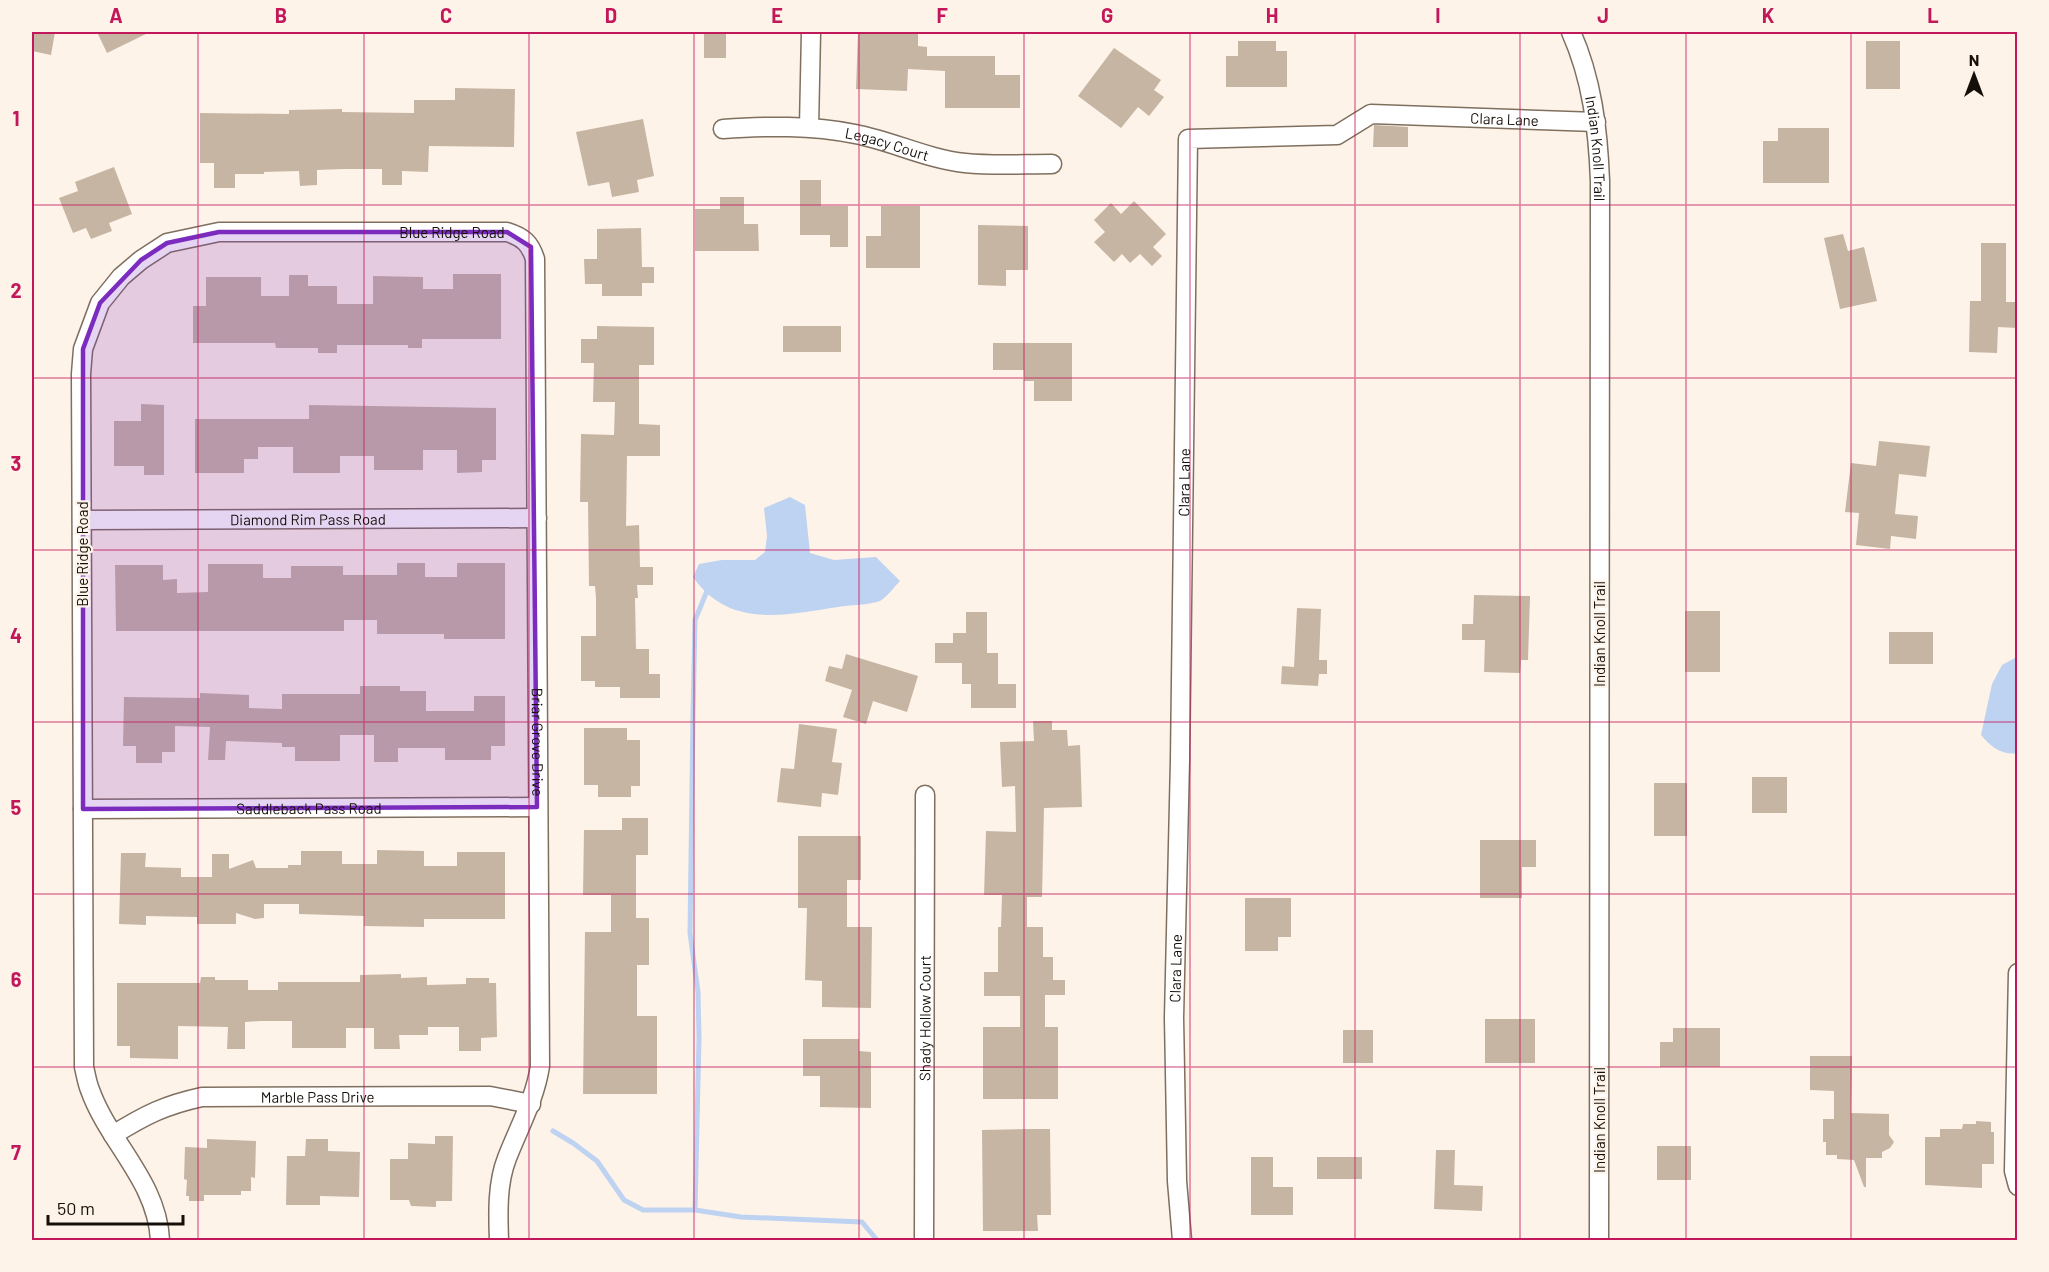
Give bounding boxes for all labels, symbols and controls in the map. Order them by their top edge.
text: A [109,3,123,27]
text: B [275,3,287,27]
text: C [440,3,452,27]
text: D [605,3,617,27]
text: E [771,3,783,27]
text: F [936,3,948,27]
text: G [1101,3,1113,27]
text: H [1266,3,1278,27]
text: I [1435,3,1441,27]
text: J [1597,3,1609,27]
text: K [1762,3,1775,27]
text: L [1927,3,1939,27]
north arrow [1944,45,2004,105]
text: N [1969,50,1979,69]
street label: Indian Knoll Trail [1582,94,1609,201]
text: 1 [12,106,20,130]
street label: Clara Lane [1470,109,1539,129]
street label: Legacy Court [844,123,931,164]
street label: Blue Ridge Road [399,223,505,241]
text: 2 [10,278,22,302]
street label: Clara Lane [1174,448,1193,517]
text: 3 [11,451,21,475]
street label: Blue Ridge Road [73,501,91,607]
street label: Diamond Rim Pass Road [230,510,386,528]
street label: Indian Knoll Trail [1590,581,1608,687]
text: 4 [10,623,22,647]
street label: Briar Grove Drive [529,688,547,797]
text: 5 [11,795,22,819]
street label: Saddleback Pass Road [236,799,382,817]
street label: Clara Lane [1165,934,1185,1003]
street label: Shady Hollow Court [915,955,934,1081]
text: 6 [11,967,22,991]
street label: Indian Knoll Trail [1590,1067,1608,1173]
street label: Marble Pass Drive [261,1087,375,1106]
text: 7 [11,1140,21,1164]
scale bar [48,1188,183,1226]
text: 50 m [57,1197,95,1219]

